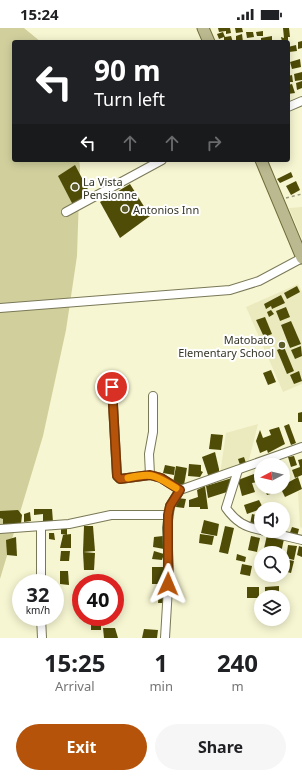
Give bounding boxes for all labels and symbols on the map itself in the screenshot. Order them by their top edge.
place label: La Vista Pensionne [83,174,137,202]
marker: La Vista Pensionne [70,182,80,192]
place label: Antonios Inn [133,202,199,217]
marker: Antonios Inn [120,204,130,214]
place label: Matobato Elementary School [178,332,274,360]
marker: Matobato Elementary School [277,340,287,350]
pin [95,370,129,404]
north arrow [254,458,290,494]
position arrow [147,563,189,605]
speed limit sign: 40 [72,574,124,626]

